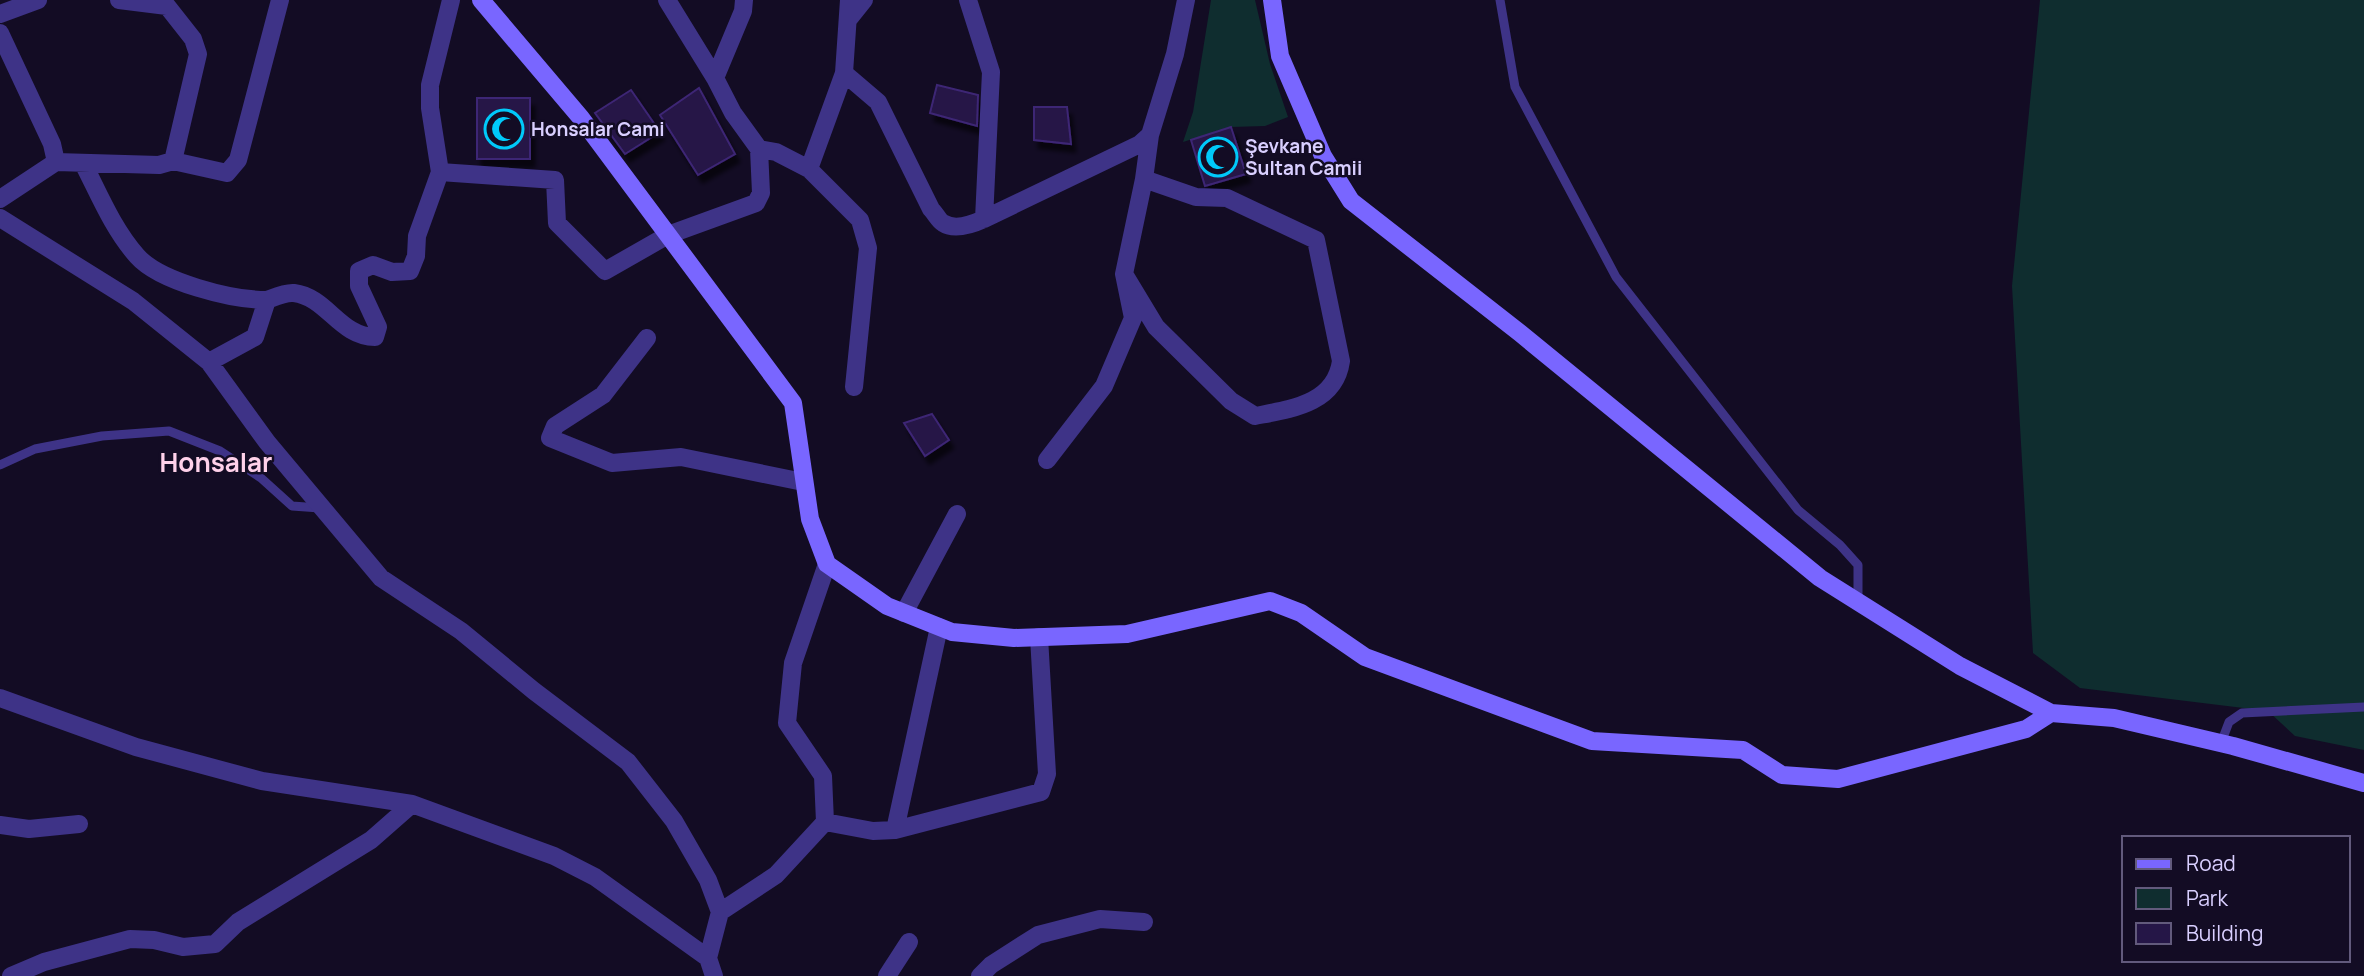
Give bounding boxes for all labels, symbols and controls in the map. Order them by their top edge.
mosque icon: Honsalar Cami [483,108,525,150]
place label: Honsalar Cami [531,116,665,142]
place label: Şevkane Sultan Camii [1245,133,1362,181]
mosque icon: Şevkane Sultan Camii [1197,136,1239,178]
district label: Honsalar [160,444,272,480]
legend [2122,836,2350,962]
text: Road [2186,849,2236,877]
text: Park [2186,884,2228,912]
text: Building [2186,919,2263,947]

